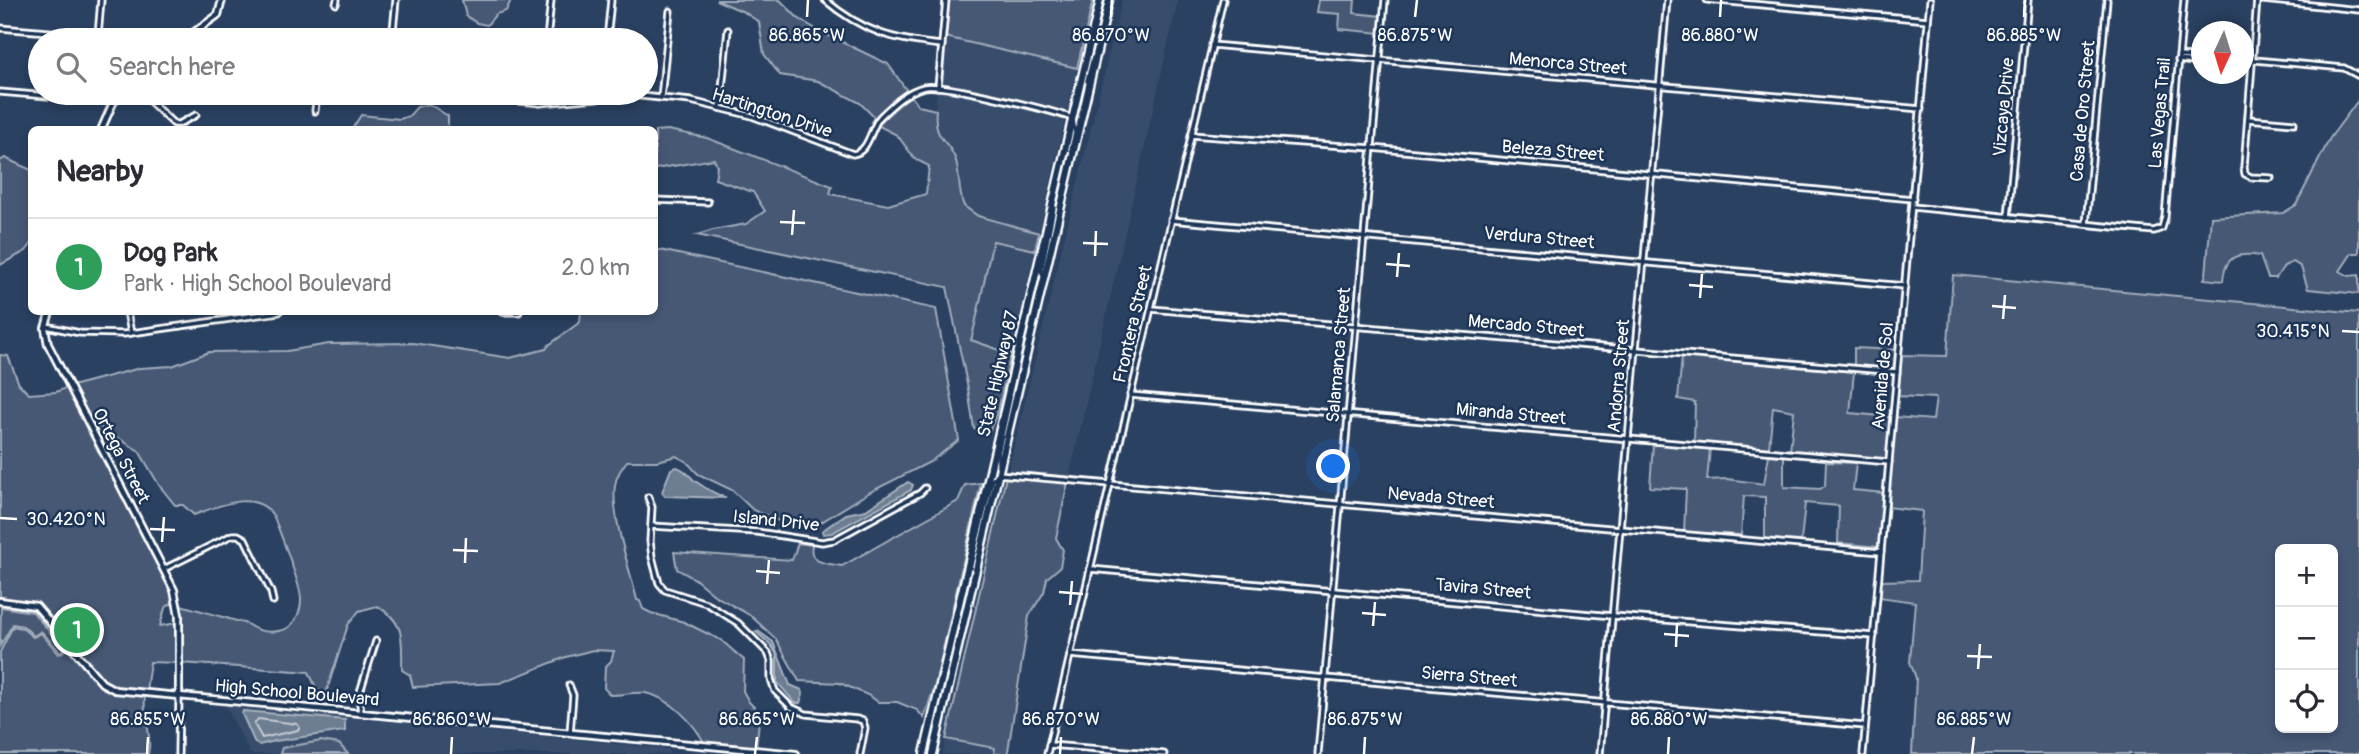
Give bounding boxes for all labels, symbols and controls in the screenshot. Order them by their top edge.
north arrow [2191,21,2254,84]
text: 86.865°W [769,24,845,47]
text: 86.870°W [1072,24,1150,47]
text: 86.875°W [1377,24,1453,47]
text: 86.880°W [1681,24,1759,47]
text: 86.885°W [1987,24,2061,47]
search box [28,28,658,105]
street label: Casa de Oro Street [2065,39,2101,182]
street label: Menorca Street [1508,47,1629,81]
icon: search [52,48,90,86]
text: Search here [108,51,235,83]
street label: Vizcaya Drive [1988,56,2020,157]
street label: Las Vegas Trail [2144,57,2176,169]
street label: Hartington Drive [709,83,835,143]
street label: Beleza Street [1501,135,1606,167]
text: Nearby [56,153,143,190]
street label: Verdura Street [1483,222,1596,254]
text: Dog Park [123,237,218,269]
text: 1 [75,253,84,282]
text: 2.0 km [561,253,630,282]
street label: Frontera Street [1108,262,1158,385]
text: Park · High School Boulevard [123,269,392,298]
street label: Salamanca Street [1322,286,1356,424]
street label: State Highway 87 [972,308,1024,439]
street label: Mercado Street [1467,309,1586,343]
street label: Andorra Street [1603,318,1635,434]
text: 30.415°N [2256,320,2330,343]
street label: Avenida de Sol [1867,321,1899,431]
street label: Miranda Street [1455,398,1568,430]
street label: Ortega Street [87,404,155,508]
your location [1316,449,1350,483]
street label: Nevada Street [1386,482,1496,514]
street label: Island Drive [732,505,820,537]
text: 30.420°N [26,508,106,531]
map controls [2275,544,2338,733]
button: + [2275,544,2338,607]
street label: Tavira Street [1434,573,1533,605]
pin: 1 [54,604,100,656]
button: − [2275,607,2338,670]
street label: Sierra Street [1420,661,1519,693]
button: locate [2275,670,2338,733]
street label: High School Boulevard [214,674,380,712]
text: 86.855°W [110,708,186,731]
text: 86.860°W [413,708,491,731]
text: 86.865°W [719,708,795,731]
text: 86.870°W [1022,708,1100,731]
text: 86.875°W [1327,708,1403,731]
text: 86.880°W [1630,708,1708,731]
text: 86.885°W [1937,708,2011,731]

